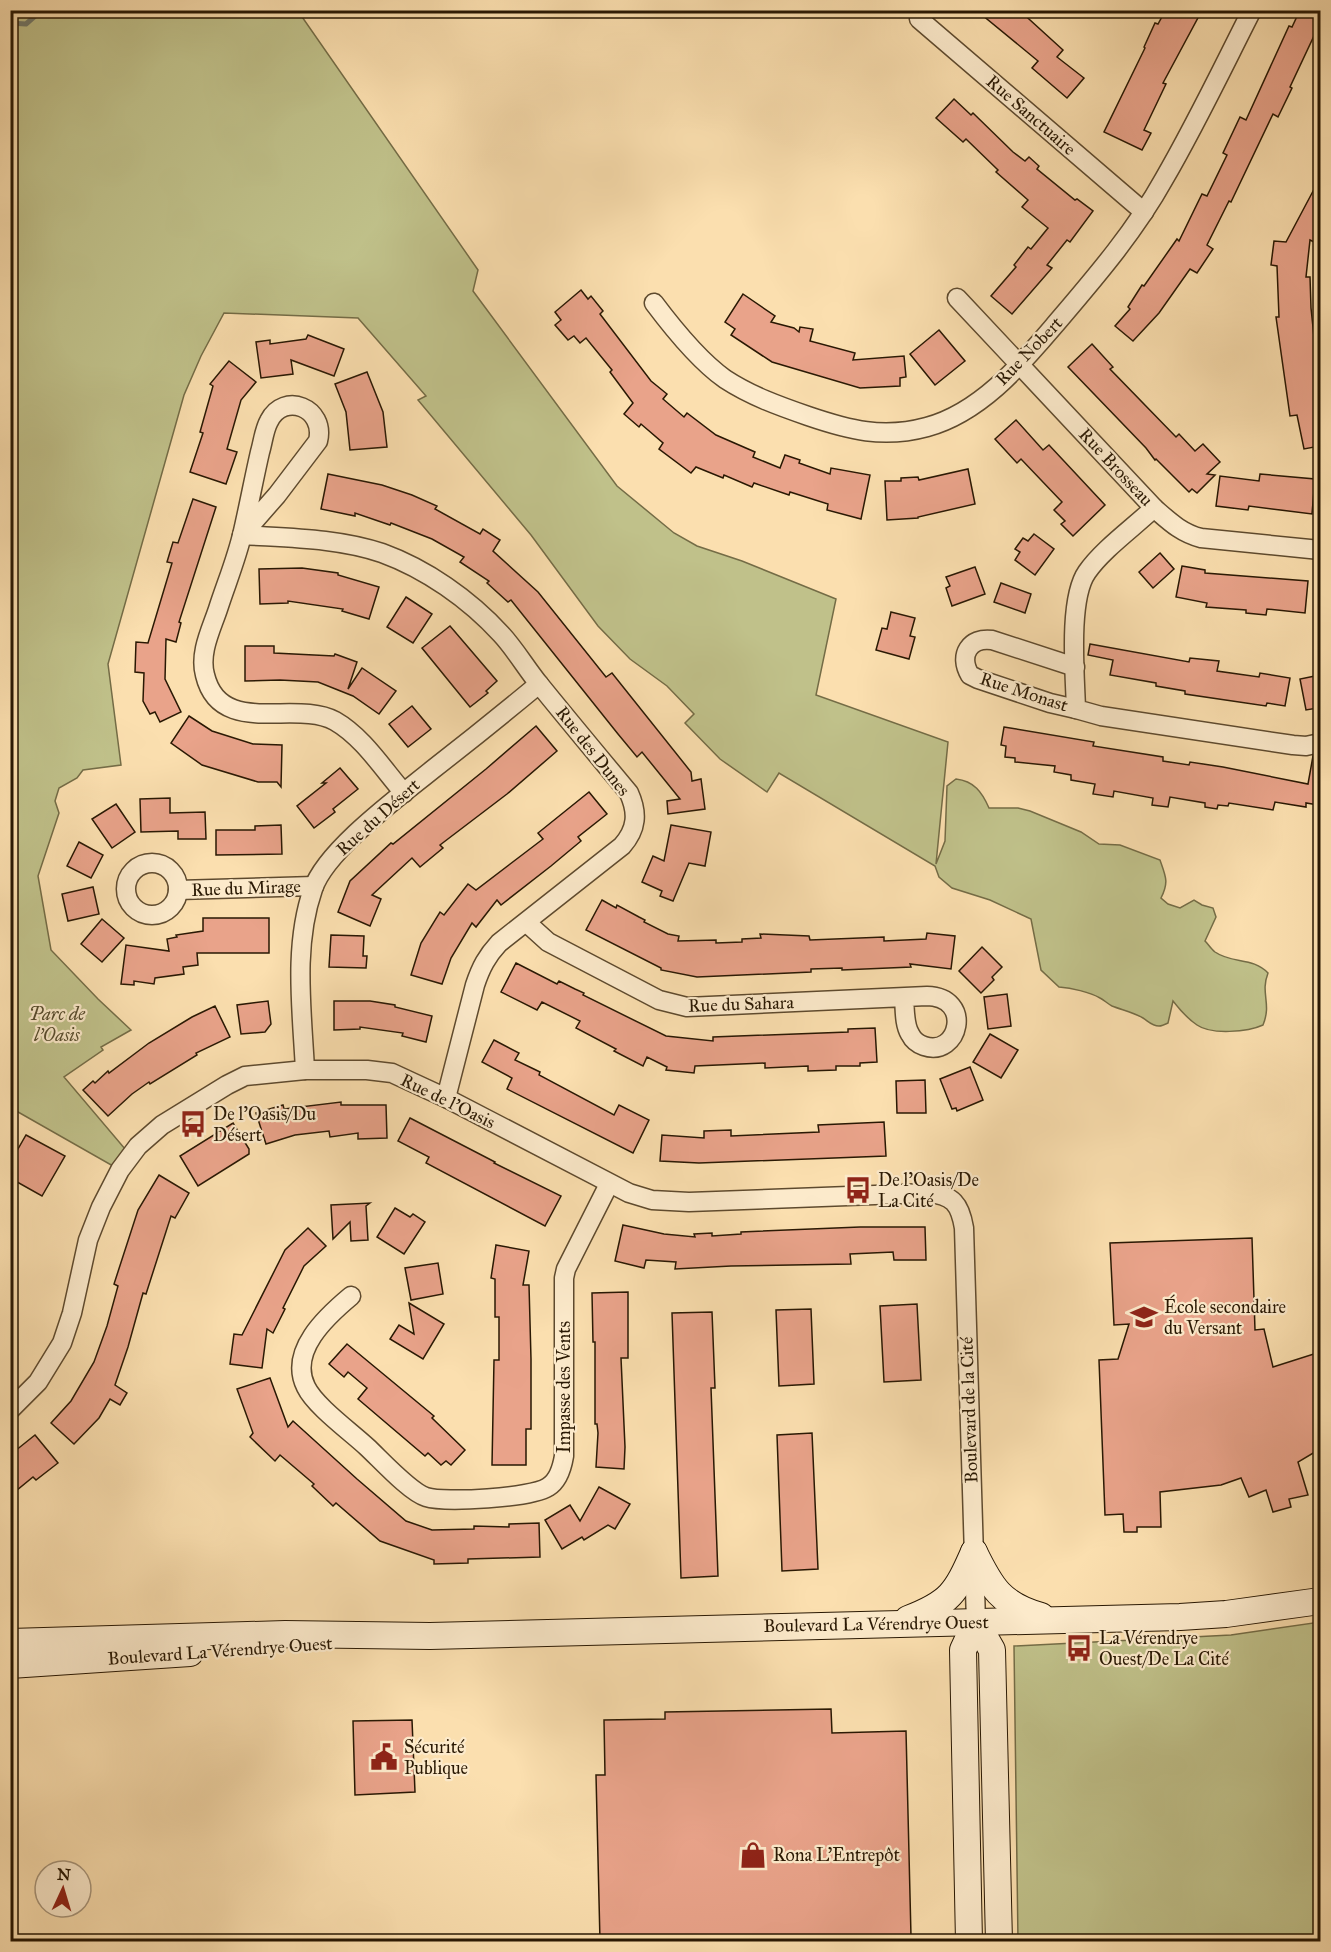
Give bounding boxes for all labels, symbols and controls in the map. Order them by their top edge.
street label: Rue Sanctuaire [982,70,1080,160]
street label: Rue Nobert [991,312,1068,390]
street label: Rue Brosseau [1074,423,1158,511]
street label: Rue Monast [977,667,1071,717]
street label: Rue des Dunes [551,702,635,800]
street label: Rue du Désert [332,773,425,860]
street label: Rue du Mirage [191,875,301,902]
street label: Rue du Sahara [688,991,795,1017]
park label: Parc de l'Oasis [29,1003,86,1046]
street label: Rue de l'Oasis [397,1069,499,1133]
place label: De l'Oasis/Du Désert [213,1103,316,1146]
bus stop icon: De l'Oasis/Du Désert [178,1109,208,1139]
place label: De l'Oasis/De La Cité [878,1169,979,1212]
bus stop icon: De l'Oasis/De La Cité [843,1175,873,1205]
place label: École secondaire du Versant [1164,1294,1286,1339]
school or university icon: École secondaire du Versant [1129,1302,1159,1332]
street label: Impasse des Vents [553,1321,575,1453]
street label: Boulevard de la Cité [955,1336,983,1484]
street label: Boulevard La Vérendrye Ouest [763,1611,989,1637]
place label: La Vérendrye Ouest/De La Cité [1099,1627,1229,1670]
street label: Boulevard La Vérendrye Ouest [107,1632,334,1670]
bus stop icon: La Vérendrye Ouest/De La Cité [1064,1633,1094,1663]
place label: Sécurité Publique [404,1736,468,1780]
public building icon: Sécurité Publique [369,1742,399,1772]
shop icon: Rona L'Entrepôt [738,1840,768,1870]
place label: Rona L'Entrepôt [773,1844,901,1866]
north arrow [33,1859,93,1919]
text: N [57,1865,72,1885]

